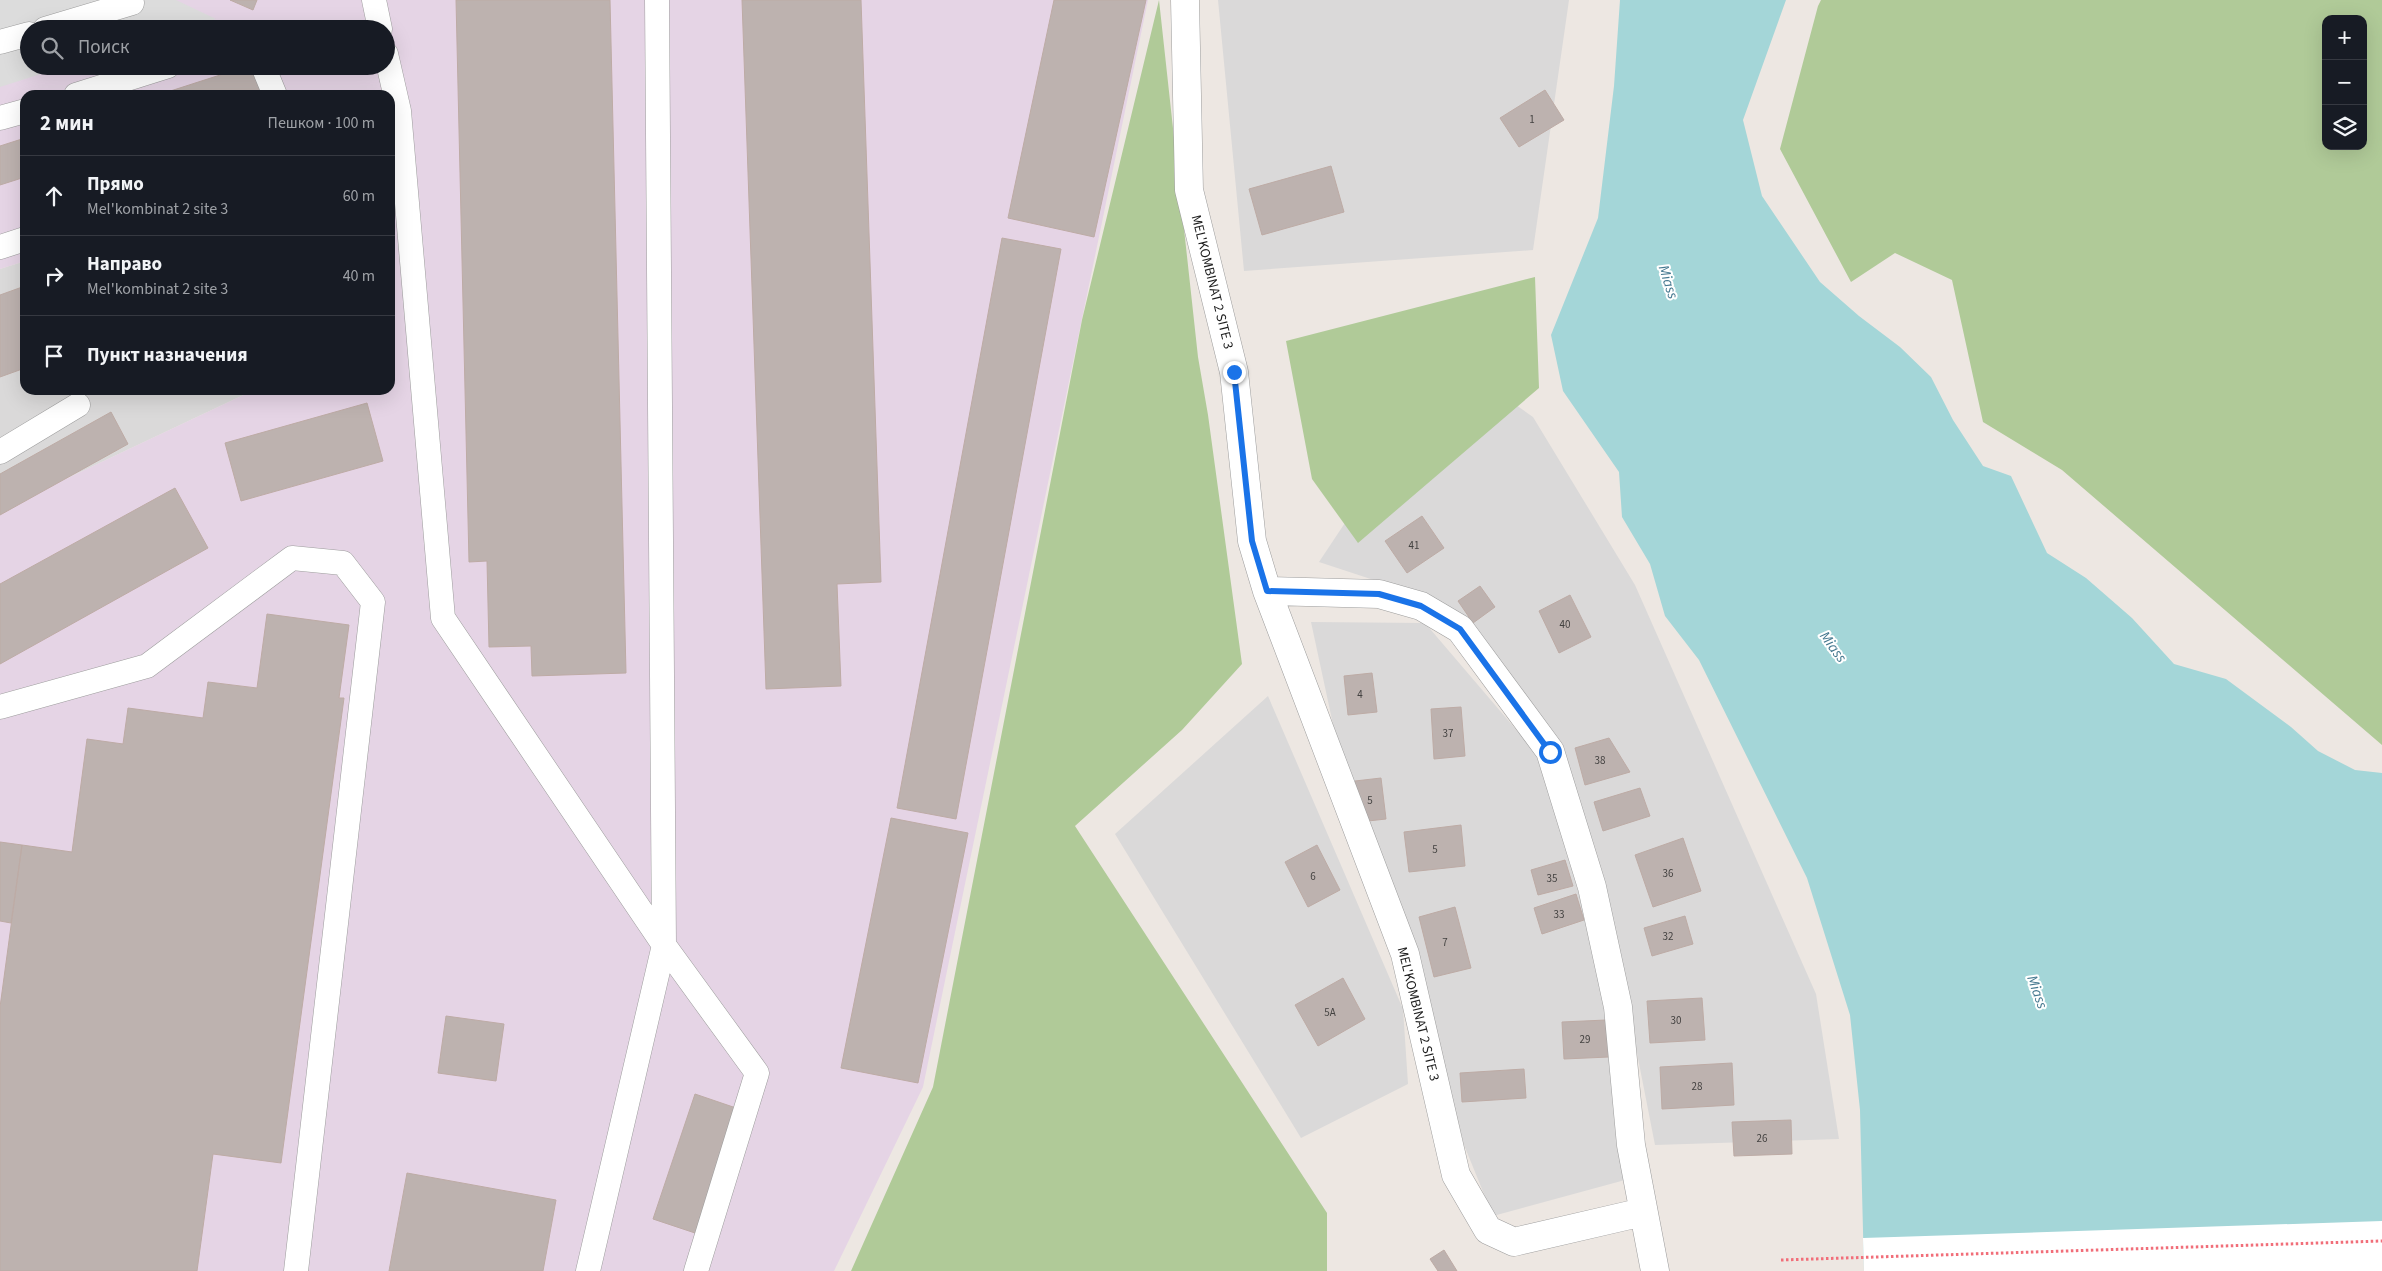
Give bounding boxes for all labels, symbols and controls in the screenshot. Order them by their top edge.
map controls [2322,15,2367,150]
button: + [2322,15,2367,60]
search box [20,20,395,75]
icon: search [38,34,66,62]
text: Поиск [78,34,129,61]
button: − [2322,60,2367,105]
button: layers [2322,105,2367,150]
text: 2 мин [40,108,94,138]
text: Пешком · 100 m [268,112,375,134]
house number: 1 [1529,112,1535,127]
text: Прямо [87,171,144,198]
icon: ahead [40,182,68,210]
text: 60 m [343,185,375,207]
text: Mel'kombinat 2 site 3 [87,198,228,220]
street label: MEL'KOMBINAT 2 SITE 3 [1186,213,1238,351]
text: Направо [87,251,162,278]
icon: right [40,262,68,290]
water label: Miass [1653,262,1683,302]
text: 40 m [343,265,375,287]
text: Mel'kombinat 2 site 3 [87,278,228,300]
icon: arrive [40,342,68,370]
text: Пункт назначения [87,342,248,369]
route end [1223,361,1246,384]
house number: 41 [1409,538,1419,553]
house number: 40 [1560,617,1570,632]
water label: Miass [1814,627,1852,667]
house number: 4 [1357,687,1363,702]
house number: 37 [1443,726,1453,741]
route start [1539,741,1562,764]
house number: 38 [1595,753,1606,768]
house number: 5 [1367,793,1373,808]
house number: 5 [1432,842,1438,857]
house number: 36 [1663,866,1674,881]
house number: 6 [1310,869,1316,884]
house number: 35 [1547,871,1557,886]
house number: 33 [1554,907,1564,922]
house number: 32 [1663,929,1673,944]
house number: 7 [1442,935,1448,950]
street label: MEL'KOMBINAT 2 SITE 3 [1392,945,1444,1083]
water label: Miass [2021,972,2053,1012]
house number: 5А [1324,1005,1336,1020]
house number: 30 [1671,1013,1681,1028]
house number: 29 [1580,1032,1590,1047]
house number: 28 [1692,1079,1703,1094]
house number: 26 [1757,1131,1768,1146]

